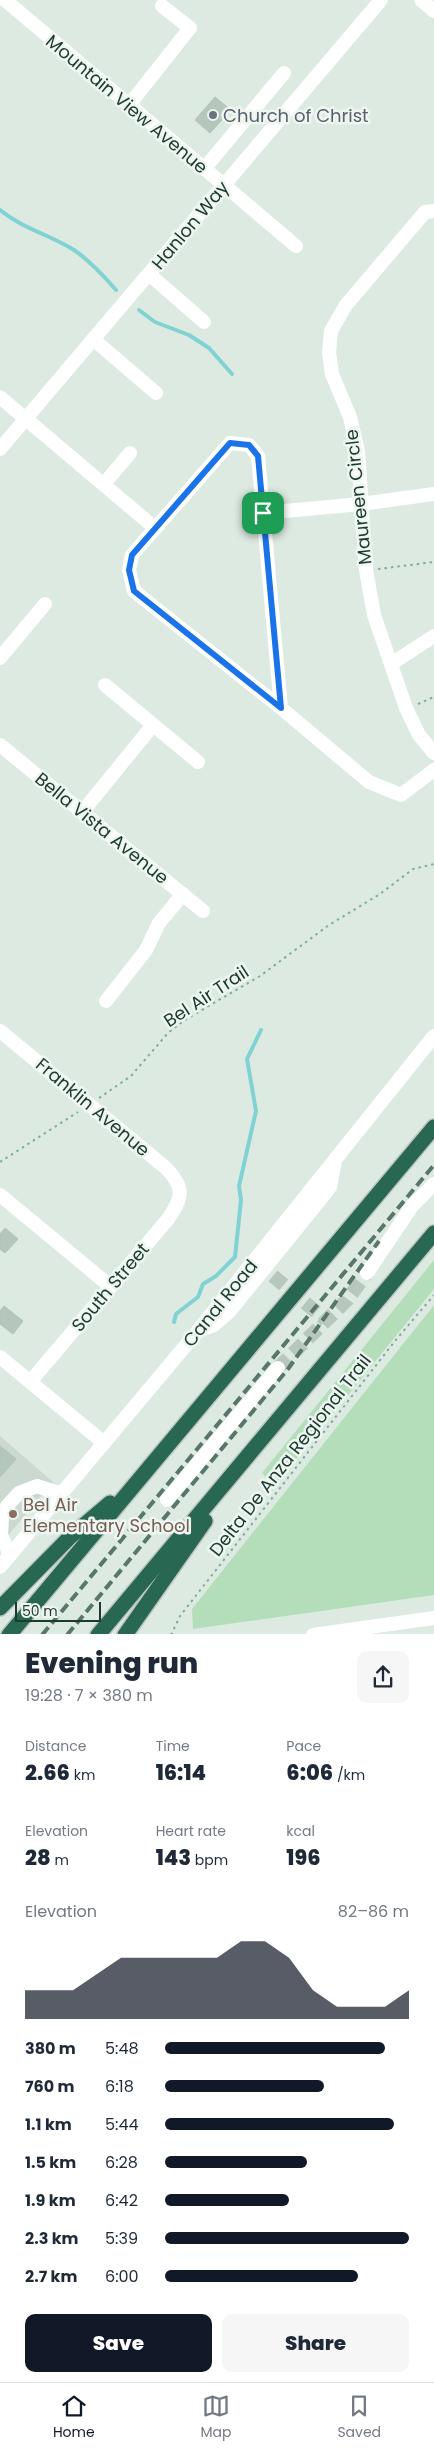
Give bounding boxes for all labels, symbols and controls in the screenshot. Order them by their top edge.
street label: Mountain View Avenue [41,29,213,179]
place label: Church of Christ [223,103,369,128]
marker: Church of Christ [207,109,219,121]
street label: Hanlon Way [146,175,234,275]
street label: Maureen Circle [338,428,378,566]
pin [242,492,284,534]
icon: arrive [249,499,277,527]
street label: Bella Vista Avenue [30,766,174,890]
street label: Bel Air Trail [159,959,253,1033]
street label: Franklin Avenue [31,1052,155,1162]
street label: South Street [65,1237,155,1337]
street label: Canal Road [177,1254,263,1352]
street label: Delta De Anza Regional Trail [203,1349,377,1561]
place label: Bel Air Elementary School [23,1492,190,1538]
marker: Bel Air Elementary School [7,1508,19,1520]
scale bar [15,1600,101,1623]
text: 50 m [22,1601,58,1621]
text: Evening run [25,1644,198,1683]
button: share [357,1651,409,1703]
text: 19:28 · 7 × 380 m [25,1684,153,1707]
text: Distance [25,1736,86,1756]
text: Time [156,1736,190,1756]
text: Pace [286,1736,321,1756]
text: 2.66 [25,1758,70,1787]
text: 16:14 [156,1758,206,1787]
text: 6:06 [286,1758,333,1787]
text: km [70,1765,95,1785]
text: /km [333,1765,365,1785]
text: Elevation [25,1821,88,1841]
text: Heart rate [156,1821,226,1841]
text: kcal [286,1821,315,1841]
text: 28 [25,1843,51,1872]
text: 143 [156,1843,191,1872]
text: 196 [286,1843,321,1872]
text: m [51,1850,69,1870]
text: bpm [191,1850,228,1870]
text: Elevation [25,1900,97,1923]
text: 82–86 m [338,1900,409,1923]
text: 380 m [25,2037,76,2060]
text: 5:48 [105,2037,139,2060]
text: 760 m [25,2075,75,2098]
text: 6:18 [105,2075,134,2098]
text: 1.1 km [25,2113,72,2136]
text: 5:44 [105,2113,139,2136]
text: 1.5 km [25,2151,76,2174]
text: 6:28 [105,2151,138,2174]
text: 1.9 km [25,2189,76,2212]
text: 6:42 [105,2189,138,2212]
text: 2.3 km [25,2227,79,2250]
text: 5:39 [105,2227,138,2250]
text: 2.7 km [25,2265,77,2288]
text: 6:00 [105,2265,139,2288]
button: Save [25,2314,212,2372]
button: Share [222,2314,409,2372]
tab: Home [53,2392,95,2443]
tab: Map [201,2392,232,2443]
tab: Saved [337,2392,381,2443]

